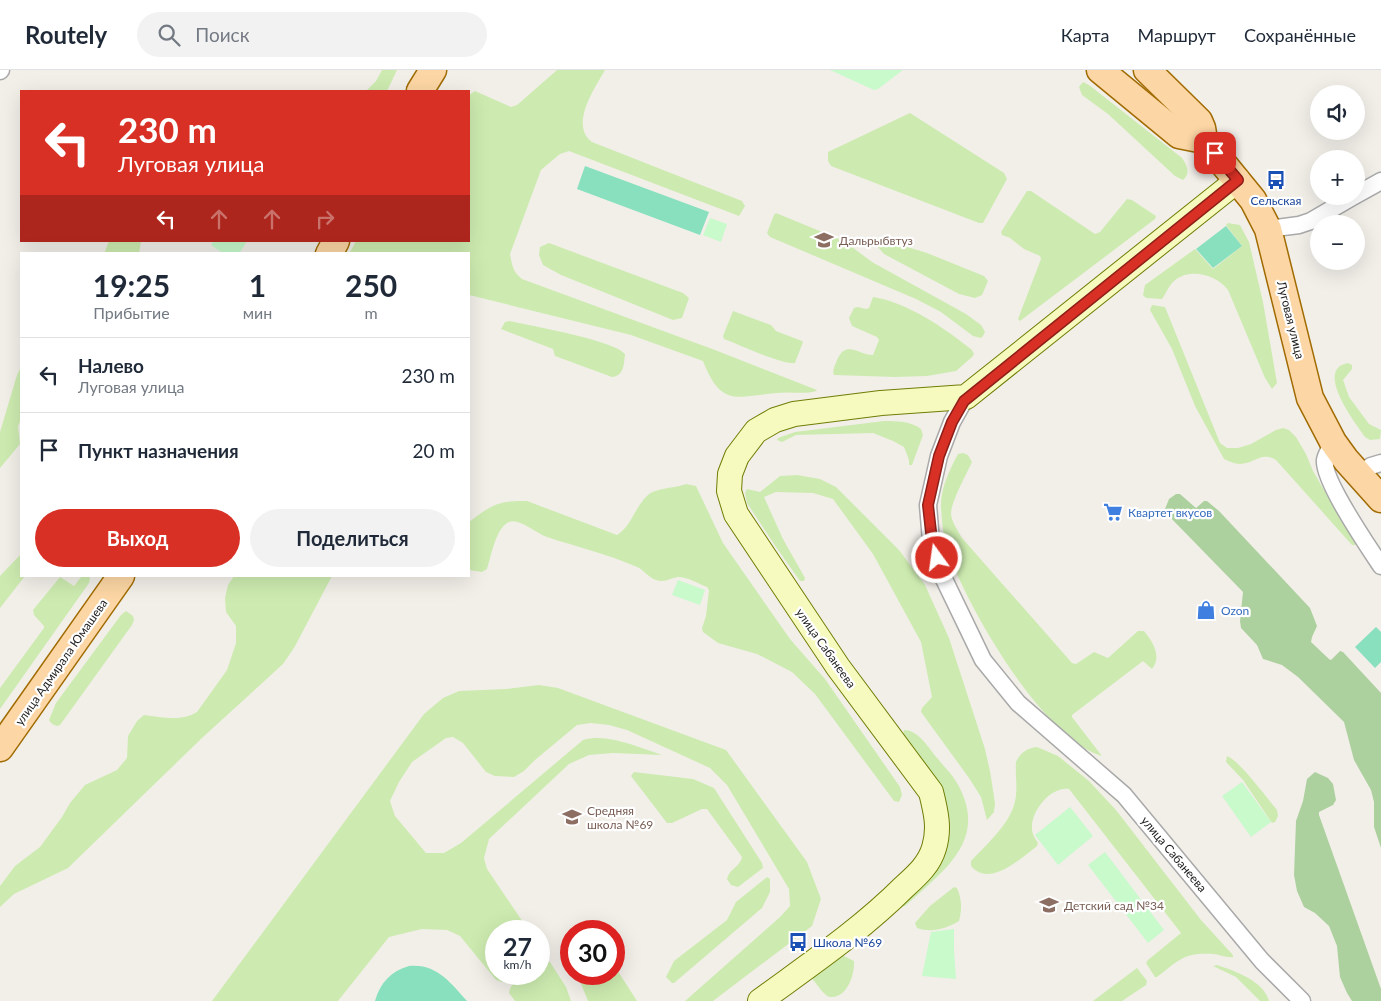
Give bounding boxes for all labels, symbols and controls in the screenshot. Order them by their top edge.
search box [137,12,487,57]
text: Routely [25,20,107,49]
icon: search [155,21,183,49]
text: Поиск [195,23,250,46]
text: Карта [1061,24,1109,46]
text: Маршрут [1137,24,1216,46]
text: Сохранённые [1244,24,1356,46]
map controls [1310,85,1365,270]
button: sound [1310,85,1365,140]
text: 230 m [118,108,217,150]
icon: left [35,110,100,175]
pin [1194,132,1236,174]
icon: arrive [1201,139,1229,167]
text: Луговая улица [118,150,265,177]
button: + [1310,150,1365,205]
bus stop icon: Сельская [1265,169,1287,191]
place label: Сельская [1251,193,1301,208]
icon: left [152,205,180,233]
icon: ahead [205,205,233,233]
icon: ahead [258,205,286,233]
icon: right [311,205,339,233]
button: − [1310,215,1365,270]
school or university icon: Дальрыбвтуз [813,229,835,251]
place label: Дальрыбвтуз [839,233,913,248]
text: 19:25 [93,267,170,303]
text: 1 [249,267,266,303]
text: 250 [345,267,397,303]
street label: Луговая улица [1274,278,1308,361]
text: Прибытие [93,303,170,322]
text: мин [243,303,272,322]
text: m [365,303,378,322]
text: Налево [78,354,144,377]
icon: left [35,361,63,389]
text: 230 m [401,364,455,387]
text: Луговая улица [78,377,185,396]
icon: arrive [35,436,63,464]
text: Пункт назначения [78,439,239,462]
text: 20 m [412,439,455,462]
supermarket icon: Квартет вкусов [1102,501,1124,523]
place label: Квартет вкусов [1128,505,1212,520]
button: Выход [35,509,240,567]
button: Поделиться [250,509,455,567]
position arrow [910,531,962,583]
street label: улица Адмирала Юмашева [12,596,110,728]
shop icon: Ozon [1195,599,1217,621]
place label: Ozon [1221,603,1249,618]
street label: улица Сабанеева [793,605,859,691]
place label: Средняя школа №69 [587,803,653,832]
school or university icon: Средняя школа №69 [561,806,583,828]
street label: улица Сабанеева [1138,813,1210,895]
school or university icon: Детский сад №34 [1038,894,1060,916]
place label: Детский сад №34 [1064,898,1164,913]
speed limit sign: 30 [560,920,625,985]
text: 27 [503,931,532,961]
bus stop icon: Школа №69 [787,931,809,953]
place label: Школа №69 [813,935,882,950]
text: km/h [503,957,532,972]

